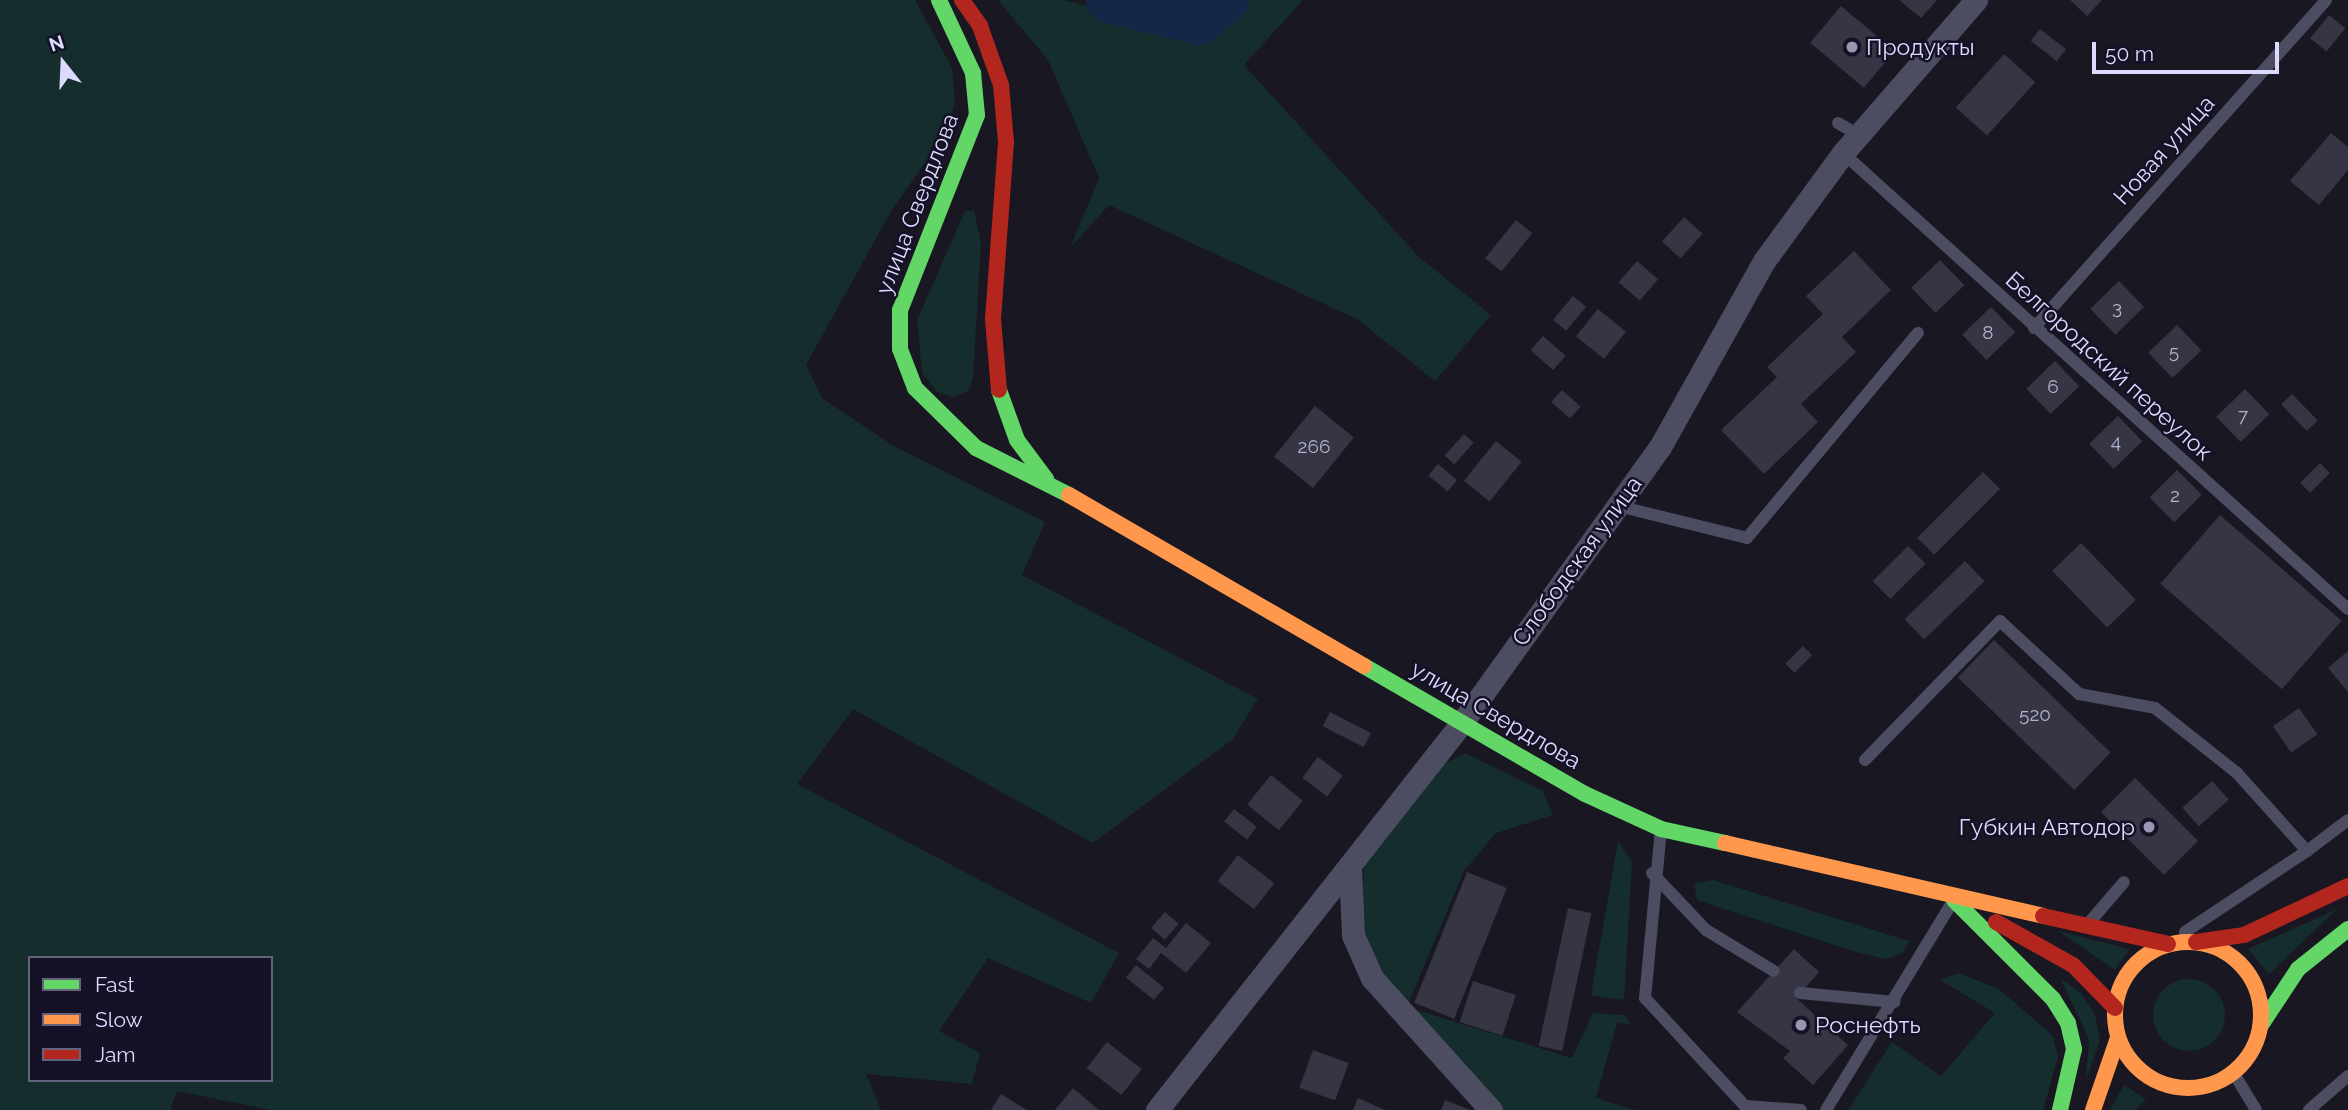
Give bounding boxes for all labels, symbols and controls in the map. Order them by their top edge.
north arrow [28,28,98,98]
scale bar [2096,28,2283,72]
text: N [46,30,67,56]
place label: Продукты [1866,33,1975,61]
marker: Продукты [1844,39,1860,55]
text: 50 m [2105,41,2154,66]
street label: Новая улица [2108,89,2220,211]
street label: улица Свердлова [870,110,964,298]
street label: Белгородский переулок [2000,266,2218,466]
house number: 3 [2112,297,2122,319]
house number: 8 [1982,322,1994,344]
house number: 5 [2169,341,2179,363]
house number: 6 [2047,376,2059,398]
house number: 7 [2238,405,2248,427]
house number: 4 [2111,431,2121,453]
house number: 266 [1298,436,1330,458]
street label: Слободская улица [1506,471,1648,651]
house number: 2 [2170,485,2180,507]
street label: улица Свердлова [1406,655,1586,775]
house number: 520 [2019,704,2051,726]
place label: Губкин Автодор [1958,813,2135,841]
marker: Губкин Автодор [2141,819,2157,835]
legend [28,956,273,1082]
text: Fast [95,972,135,997]
text: Slow [95,1007,143,1032]
place label: Роснефть [1815,1011,1921,1039]
marker: Роснефть [1793,1017,1809,1033]
text: Jam [95,1042,136,1067]

